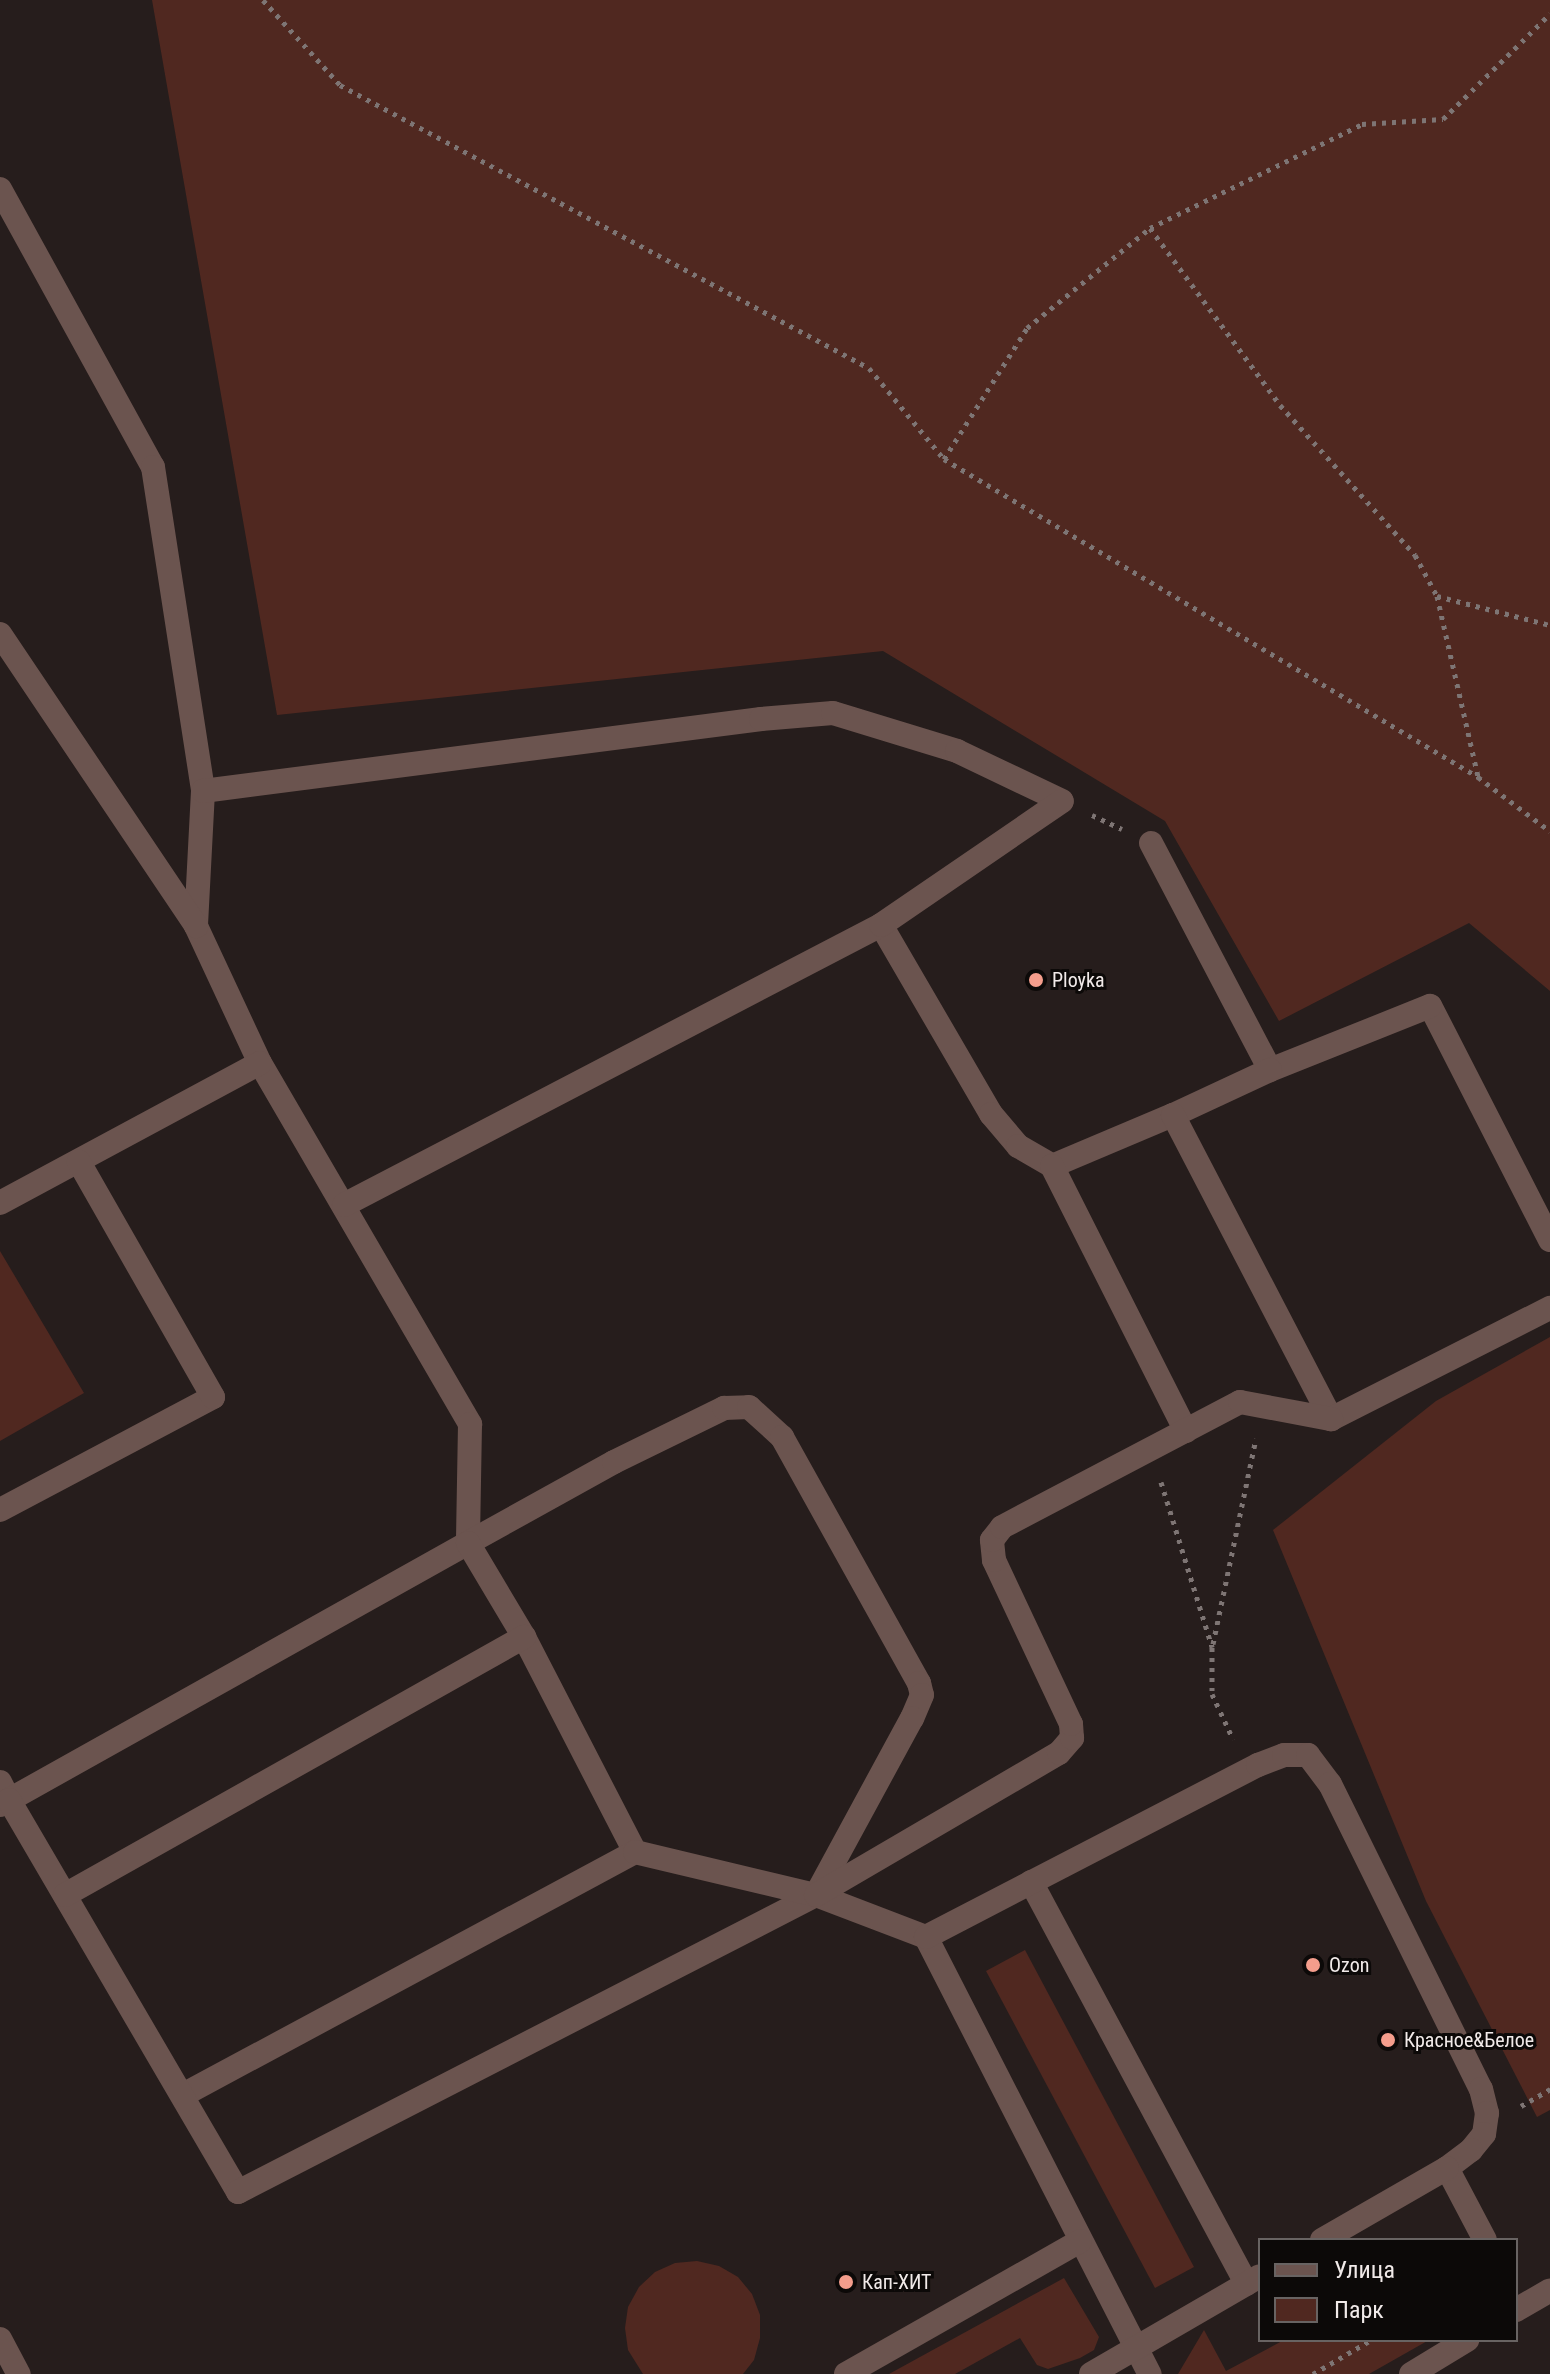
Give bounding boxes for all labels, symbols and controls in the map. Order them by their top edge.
place label: Ployka [1052,968,1104,992]
marker: Ployka [1027,971,1045,989]
place label: Ozon [1329,1953,1369,1977]
marker: Ozon [1304,1956,1322,1974]
place label: Красное&Белое [1404,2028,1534,2052]
marker: Красное&Белое [1379,2031,1397,2049]
legend [1258,2238,1518,2342]
text: Улица [1334,2256,1395,2284]
place label: Кап-ХИТ [862,2270,931,2294]
marker: Кап-ХИТ [837,2273,855,2291]
text: Парк [1334,2296,1384,2324]

